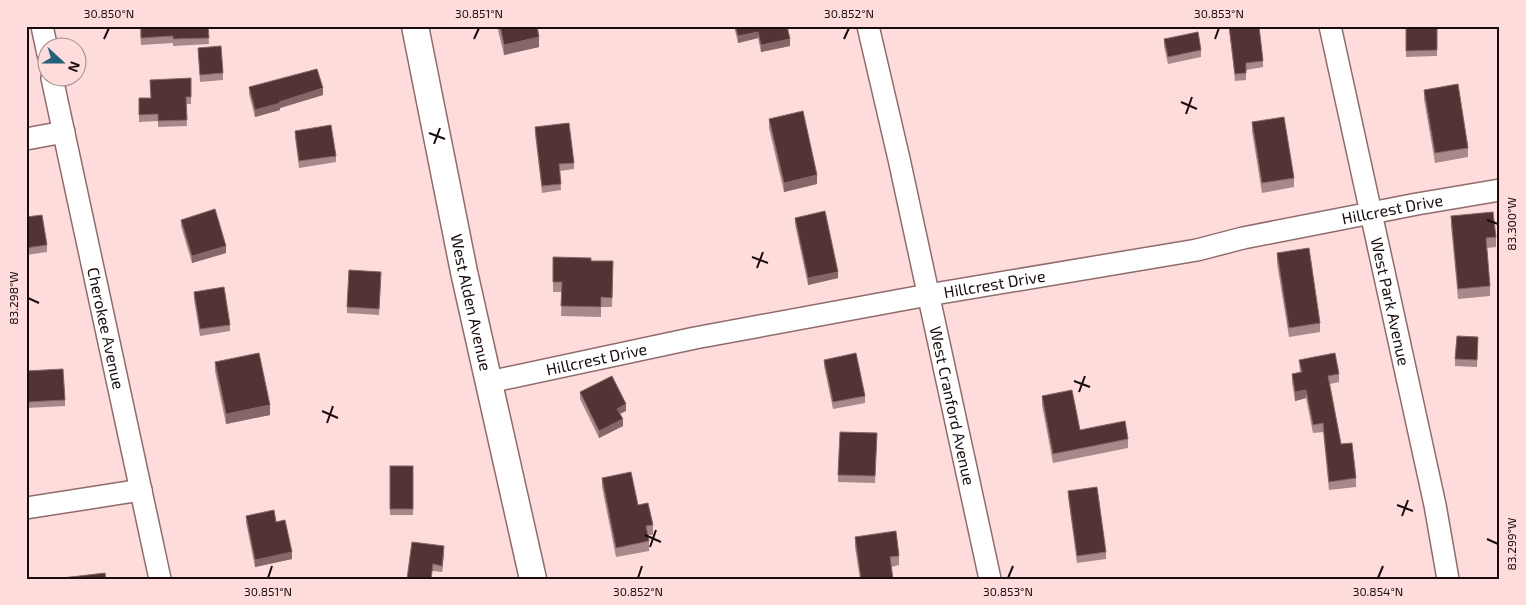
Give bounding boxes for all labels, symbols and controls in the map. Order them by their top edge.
text: 30.850°N [84,6,134,20]
text: 30.851°N [455,6,503,20]
text: 30.852°N [824,6,874,20]
text: 30.853°N [1194,6,1244,20]
north arrow [38,38,88,88]
text: N [65,59,84,75]
street label: Hillcrest Drive [1340,190,1444,228]
text: 83.300°W [1504,197,1518,251]
street label: West Alden Avenue [448,232,496,372]
street label: West Park Avenue [1368,235,1414,367]
street label: Cherokee Avenue [84,265,129,391]
street label: Hillcrest Drive [942,266,1047,301]
text: 83.298°W [6,271,20,325]
street label: West Cranford Avenue [926,324,979,487]
street label: Hillcrest Drive [544,339,649,379]
text: 83.299°W [1504,518,1518,570]
text: 30.851°N [244,584,292,598]
text: 30.852°N [613,584,663,598]
text: 30.853°N [983,584,1033,598]
text: 30.854°N [1353,584,1403,598]

